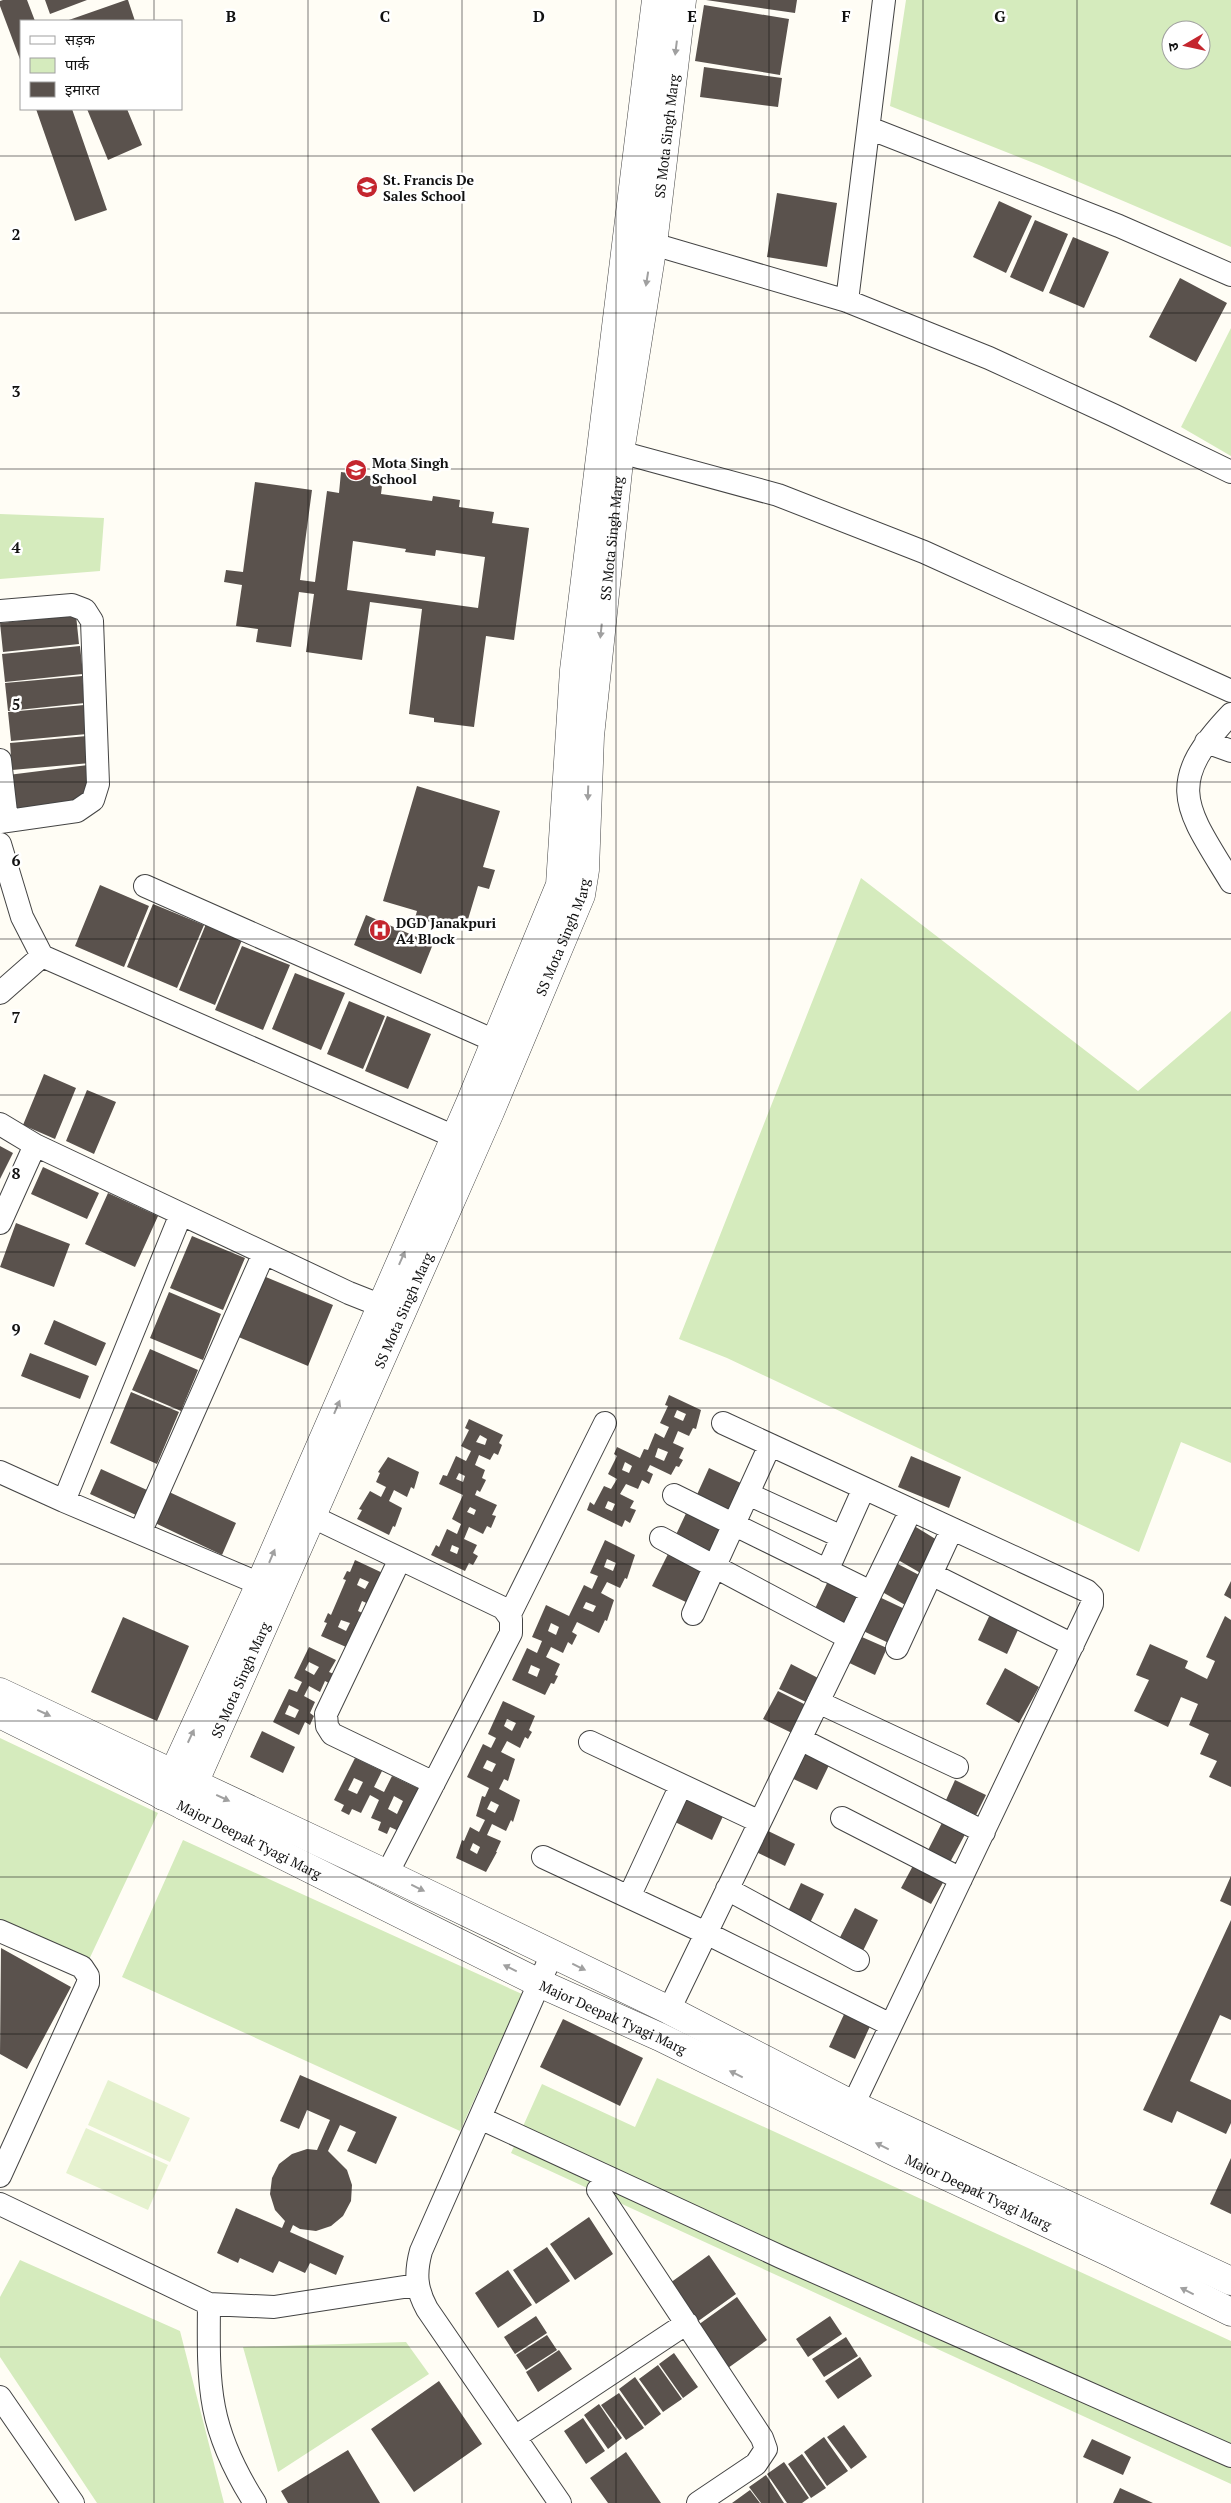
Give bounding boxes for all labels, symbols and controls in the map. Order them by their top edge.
text: B [226,5,236,27]
text: C [380,5,390,27]
text: D [533,5,545,27]
text: E [687,5,697,27]
text: F [841,5,851,27]
text: G [994,5,1006,27]
legend [20,20,182,110]
north arrow [1161,20,1211,70]
text: सड़क [65,29,95,49]
one-way arrow [672,41,680,57]
text: उ [1163,41,1183,53]
text: पार्क [65,54,89,74]
street label: SS Mota Singh Marg [649,72,683,199]
text: इमारत [65,79,100,99]
place label: St. Francis De Sales School [383,170,475,205]
school or university icon: St. Francis De Sales School [355,175,379,199]
text: 2 [11,223,21,245]
one-way arrow [643,271,651,287]
text: 3 [11,380,21,402]
place label: Mota Singh School [372,453,449,488]
school or university icon: Mota Singh School [344,458,368,482]
street label: SS Mota Singh Marg [595,475,627,601]
text: 4 [11,536,21,558]
one-way arrow [597,623,605,639]
text: 5 [11,693,21,715]
one-way arrow [584,785,592,801]
text: 6 [11,849,21,871]
street label: SS Mota Singh Marg [530,876,593,998]
place label: DGD Janakpuri A4 Block [396,913,496,948]
hospital icon: DGD Janakpuri A4 Block [368,918,392,942]
text: 7 [11,1006,21,1028]
text: 8 [11,1162,21,1184]
street label: SS Mota Singh Marg [369,1249,437,1371]
one-way arrow [398,1251,406,1265]
text: 9 [11,1318,21,1340]
one-way arrow [333,1400,341,1414]
one-way arrow [269,1549,277,1563]
street label: SS Mota Singh Marg [206,1618,274,1741]
one-way arrow [37,1709,51,1717]
one-way arrow [187,1729,195,1743]
one-way arrow [215,1793,230,1802]
street label: Major Deepak Tyagi Marg [174,1795,326,1883]
one-way arrow [410,1884,425,1892]
one-way arrow [572,1963,587,1971]
one-way arrow [503,1964,517,1972]
street label: Major Deepak Tyagi Marg [537,1975,691,2058]
one-way arrow [729,2070,744,2079]
one-way arrow [875,2142,889,2150]
street label: Major Deepak Tyagi Marg [903,2149,1055,2234]
one-way arrow [1180,2287,1194,2295]

